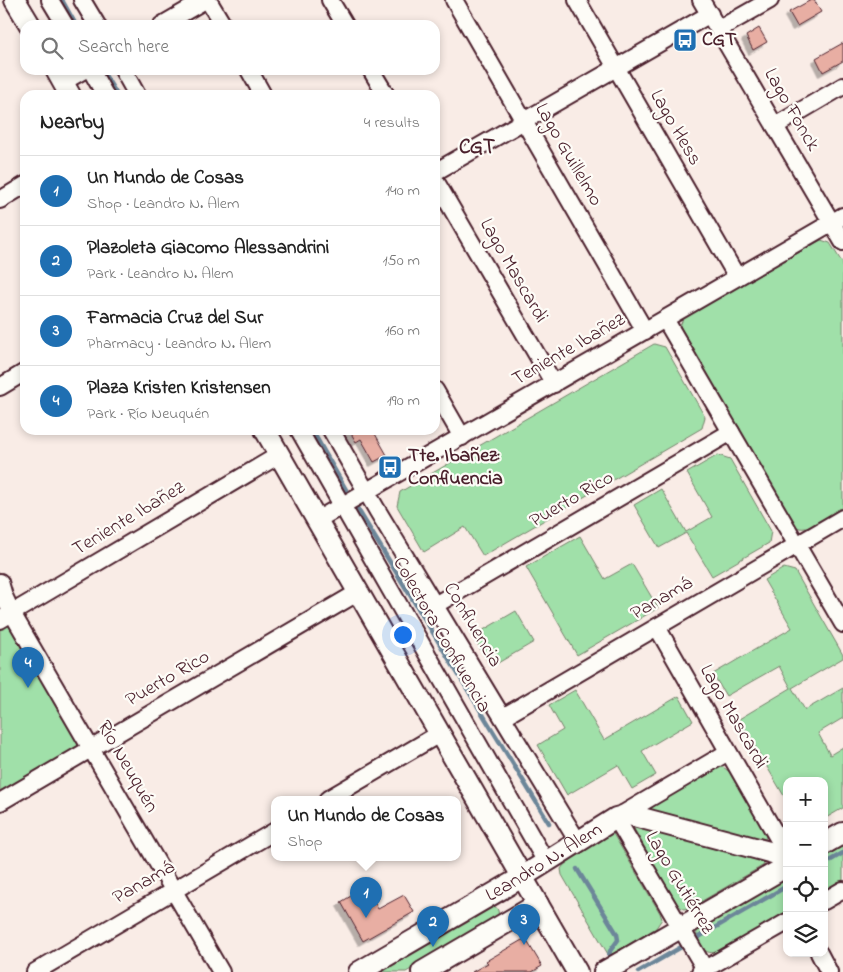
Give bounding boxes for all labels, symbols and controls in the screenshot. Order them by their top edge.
search box [20,20,440,75]
place label: CGT [702,26,737,55]
bus stop icon: CGT [672,27,698,53]
icon: search [38,34,66,62]
text: Search here [78,34,169,61]
street label: Lago Fonck [755,63,827,158]
street label: Lago Hess [641,85,708,172]
street label: Lago Guillelmo [526,98,609,213]
text: Nearby [40,108,104,138]
text: 4 results [364,111,420,135]
district label: CGT [459,133,495,163]
text: Un Mundo de Cosas [87,165,244,192]
text: 1 [53,179,59,203]
text: 140 m [385,179,420,203]
text: Shop · Leandro N. Alem [87,192,239,216]
street label: Lago Mascardi [470,213,555,329]
text: Plazoleta Giacomo Alessandrini [87,235,329,262]
text: 2 [52,249,60,273]
text: 150 m [382,249,420,273]
text: Park · Leandro N. Alem [87,262,233,286]
text: Farmacia Cruz del Sur [87,305,263,332]
street label: Teniente Ibañez [507,305,632,394]
text: 3 [53,319,59,343]
text: 160 m [385,319,420,343]
text: Pharmacy · Leandro N. Alem [87,332,271,356]
text: Plaza Kristen Kristensen [87,375,271,402]
text: 4 [53,389,59,413]
text: 190 m [387,389,420,413]
text: Park · Río Neuquén [87,402,209,426]
place label: Tte. Ibañez: Confluencia [408,442,503,494]
bus stop icon: Tte. Ibañez: Confluencia [377,454,403,480]
street label: Puerto Rico [524,464,620,536]
street label: Teniente Ibañez [67,474,191,564]
street label: Colectora Confluencia [384,552,498,718]
street label: Panamá [626,570,698,628]
street label: Confluencia [435,577,509,673]
your location [390,622,416,648]
street label: Puerto Rico [120,643,216,715]
pin: 4 [12,647,44,688]
street label: Lago Mascardi [690,659,775,775]
street label: Río Neuquén [89,715,165,819]
map controls [783,777,828,957]
button: + [783,777,828,822]
popup [271,796,461,861]
text: Un Mundo de Cosas [288,803,445,830]
street label: Leandro N. Alem [480,815,608,910]
button: − [783,822,828,867]
street label: Lago Gutiérrez [636,826,722,941]
text: Shop [288,830,322,854]
street label: Panamá [108,854,180,912]
button: locate [783,867,828,912]
pin: 1 [350,877,382,918]
pin: 3 [508,904,540,945]
pin: 2 [417,906,449,947]
button: layers [783,912,828,957]

